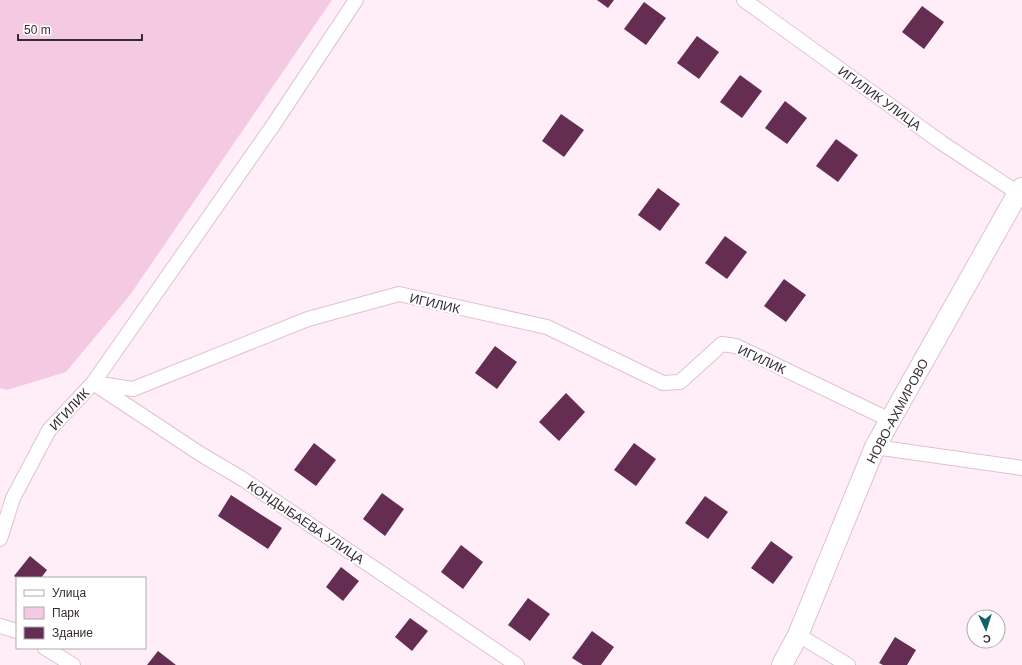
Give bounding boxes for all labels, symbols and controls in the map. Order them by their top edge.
scale bar [18,16,142,42]
text: 50 m [24,23,51,37]
street label: ИГИЛИК УЛИЦА [835,63,924,134]
street label: ИГИЛИК [408,290,462,317]
street label: ИГИЛИК [735,342,789,377]
street label: НОВО-АХМИРОВО [863,356,931,466]
street label: ИГИЛИК [46,385,93,433]
street label: КОНДЫБАЕВА УЛИЦА [245,478,367,567]
legend [16,577,146,649]
text: Улица [52,586,86,600]
text: Парк [52,606,80,620]
north arrow [966,609,1006,649]
text: Здание [52,626,93,640]
text: С [982,633,991,645]

